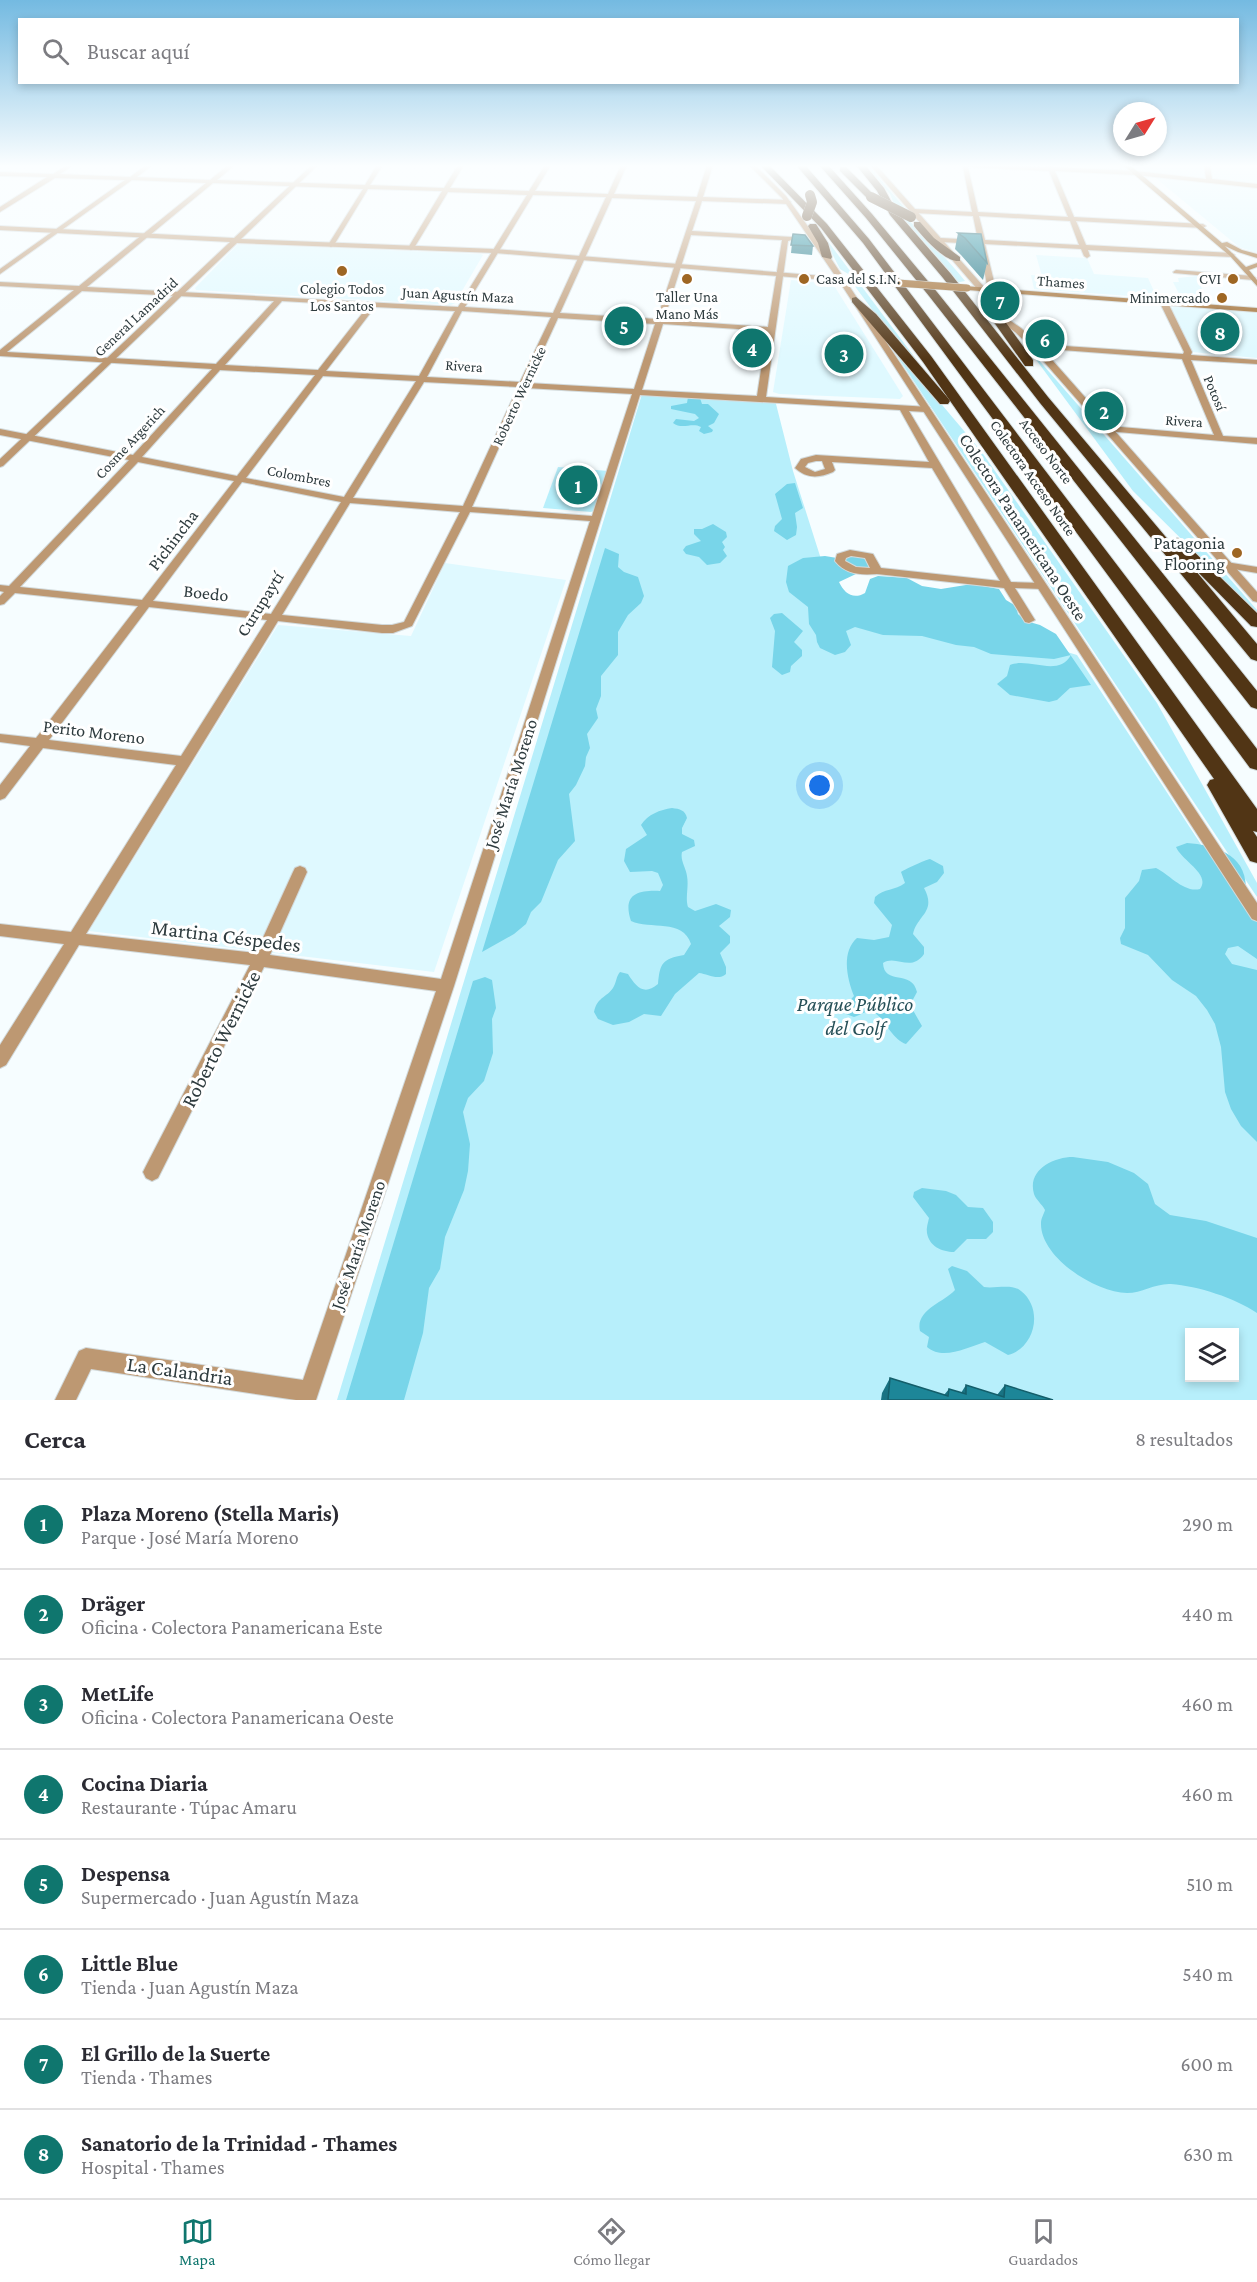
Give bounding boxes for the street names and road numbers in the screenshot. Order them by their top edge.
street label: Thames [1037,272,1085,292]
street label: General Lamadrid [91,274,181,360]
street label: Juan Agustín Maza [399,284,515,307]
street label: Roberto Wernicke [489,344,549,448]
street label: Rivera [445,357,483,375]
street label: Potosí [1200,373,1230,414]
street label: Cosme Argerich [92,402,169,483]
street label: Rivera [1165,412,1203,430]
street label: Acceso Norte [1016,415,1076,487]
street label: Colectora Acceso Norte [987,417,1079,539]
street label: Colectora Panamericana Oeste [955,430,1091,624]
street label: Colombres [266,462,332,490]
street label: Pichincha [144,506,202,574]
street label: Curupaytí [232,567,288,640]
street label: Boedo [183,581,230,605]
street label: Perito Moreno [42,716,146,748]
street label: José María Moreno [480,717,541,853]
street label: Martina Céspedes [150,915,302,957]
street label: Roberto Wernicke [176,967,266,1111]
street label: José María Moreno [326,1178,389,1314]
street label: La Calandria [126,1352,235,1390]

